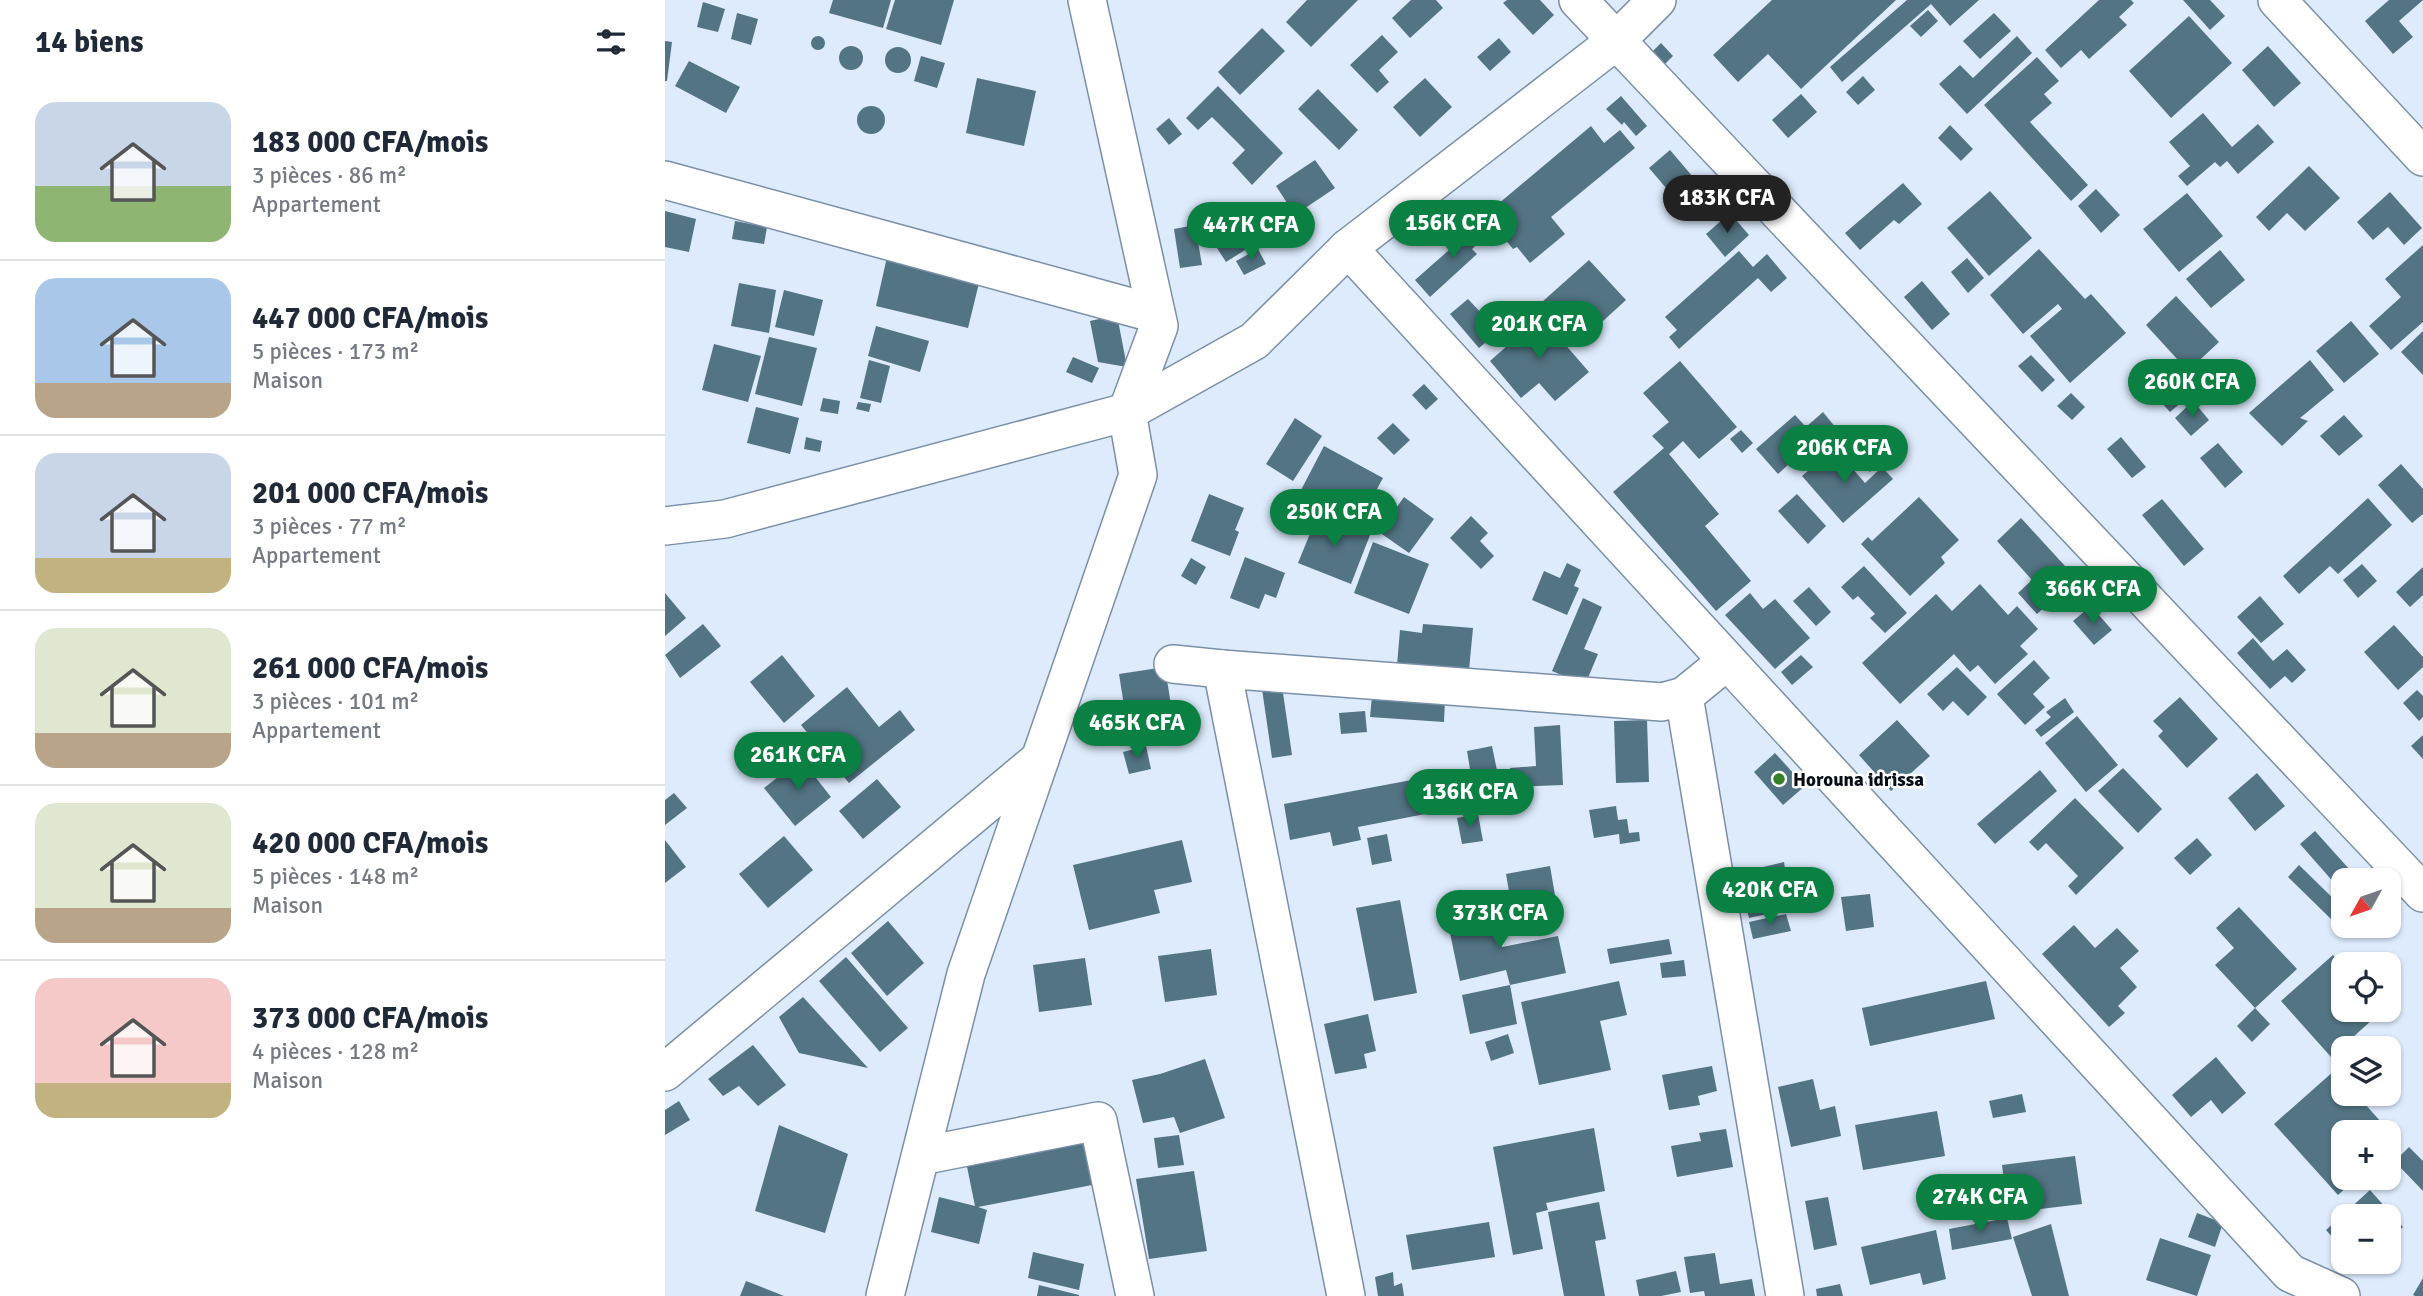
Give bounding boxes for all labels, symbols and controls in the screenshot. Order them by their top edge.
icon: filters [592,23,630,61]
text: 14 biens [35,24,144,61]
text: 183 000 CFA/mois [252,124,488,161]
icon: home [91,130,175,214]
text: 3 pièces · 86 m² [252,161,407,190]
pin: 183K CFA [1655,176,1799,235]
text: 183K CFA [1679,183,1775,212]
text: Appartement [252,190,381,219]
pin: 156K CFA [1381,201,1525,260]
pin: 447K CFA [1179,202,1323,262]
text: 156K CFA [1405,208,1501,237]
text: 447K CFA [1203,210,1299,239]
text: 447 000 CFA/mois [252,300,488,337]
pin: 201K CFA [1467,302,1611,361]
icon: home [91,306,175,390]
text: 201K CFA [1491,309,1587,338]
text: 5 pièces · 173 m² [252,337,419,366]
pin: 260K CFA [2120,360,2264,419]
text: Maison [252,366,323,395]
text: 260K CFA [2144,367,2240,396]
pin: 206K CFA [1772,426,1916,485]
text: 206K CFA [1796,433,1892,462]
text: 201 000 CFA/mois [252,475,488,512]
icon: home [91,481,175,565]
pin: 250K CFA [1262,490,1406,549]
text: 250K CFA [1286,497,1382,526]
text: 3 pièces · 77 m² [252,512,407,541]
text: Appartement [252,541,381,570]
pin: 366K CFA [2021,566,2165,626]
text: 366K CFA [2045,574,2141,603]
text: 261 000 CFA/mois [252,650,488,687]
icon: home [91,656,175,740]
text: 3 pièces · 101 m² [252,687,419,716]
pin: 465K CFA [1065,700,1209,760]
text: 465K CFA [1089,708,1185,737]
text: Appartement [252,716,381,745]
pin: 261K CFA [726,732,870,792]
text: 261K CFA [750,740,846,769]
place label: Horouna idrissa [1793,768,1924,792]
pin: 136K CFA [1398,770,1542,829]
marker: Horouna idrissa [1771,771,1787,787]
text: 136K CFA [1422,777,1518,806]
text: 420 000 CFA/mois [252,825,488,862]
icon: home [91,831,175,915]
text: 5 pièces · 148 m² [252,862,419,891]
pin: 420K CFA [1698,867,1842,927]
north arrow [2331,868,2401,938]
map controls [2331,868,2401,1274]
text: 420K CFA [1722,875,1818,904]
pin: 373K CFA [1428,890,1572,950]
text: Maison [252,891,323,920]
text: 373K CFA [1452,898,1548,927]
button: locate [2331,952,2401,1022]
text: 373 000 CFA/mois [252,1000,488,1037]
icon: home [91,1006,175,1090]
button: layers [2331,1036,2401,1106]
text: 4 pièces · 128 m² [252,1037,419,1066]
text: Maison [252,1066,323,1095]
button: + [2331,1120,2401,1190]
pin: 274K CFA [1908,1174,2052,1234]
text: 274K CFA [1932,1182,2028,1211]
button: − [2331,1204,2401,1274]

